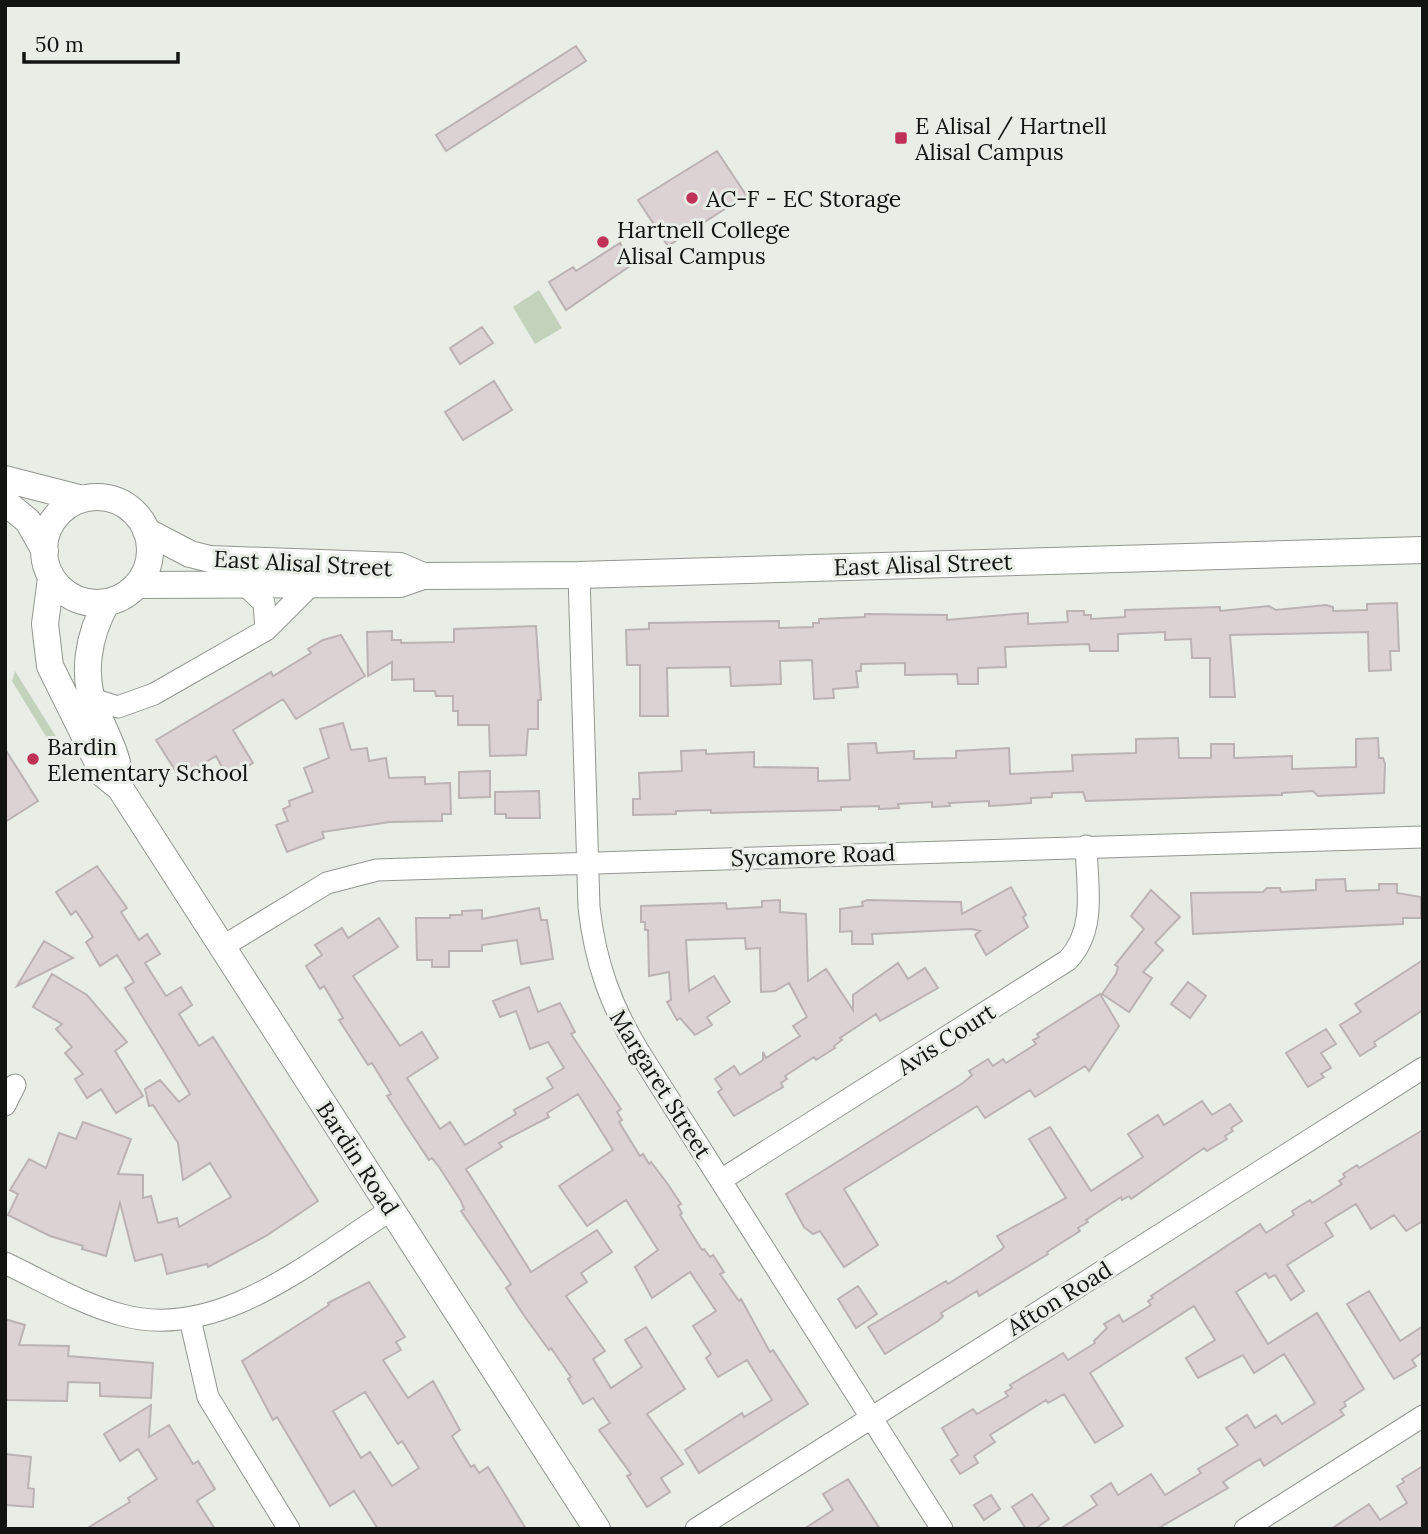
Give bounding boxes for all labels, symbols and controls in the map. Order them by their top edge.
scale bar [24,21,178,65]
text: 50 m [35,31,84,58]
place label: E Alisal / Hartnell Alisal Campus [914,111,1107,166]
marker: E Alisal / Hartnell Alisal Campus [893,130,909,146]
place label: AC-F - EC Storage [705,184,901,213]
marker: AC-F - EC Storage [684,190,700,206]
place label: Hartnell College Alisal Campus [616,215,790,270]
marker: Hartnell College Alisal Campus [595,234,611,250]
street label: East Alisal Street [213,544,393,582]
street label: East Alisal Street [833,546,1013,582]
place label: Bardin Elementary School [47,732,248,787]
marker: Bardin Elementary School [25,751,41,767]
street label: Sycamore Road [730,838,896,872]
street label: Avis Court [891,997,1001,1082]
street label: Margaret Street [604,1004,718,1164]
street label: Bardin Road [311,1096,406,1220]
street label: Afton Road [1000,1254,1117,1342]

